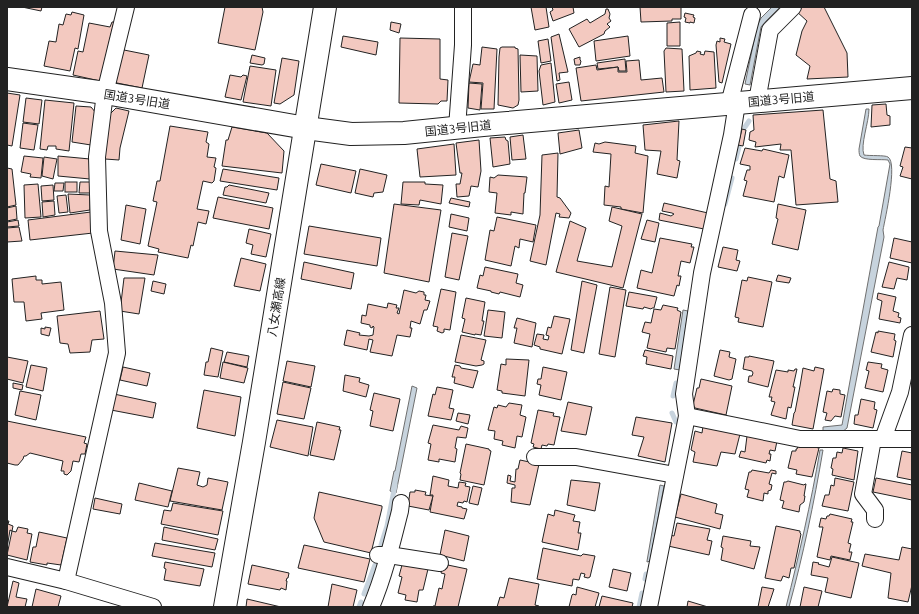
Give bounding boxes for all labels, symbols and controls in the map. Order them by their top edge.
street label: 国道3号旧道 [103,87,171,111]
street label: 国道3号旧道 [747,90,815,108]
street label: 国道3号旧道 [424,118,492,138]
street label: 八女瀬高線 [265,276,287,338]

